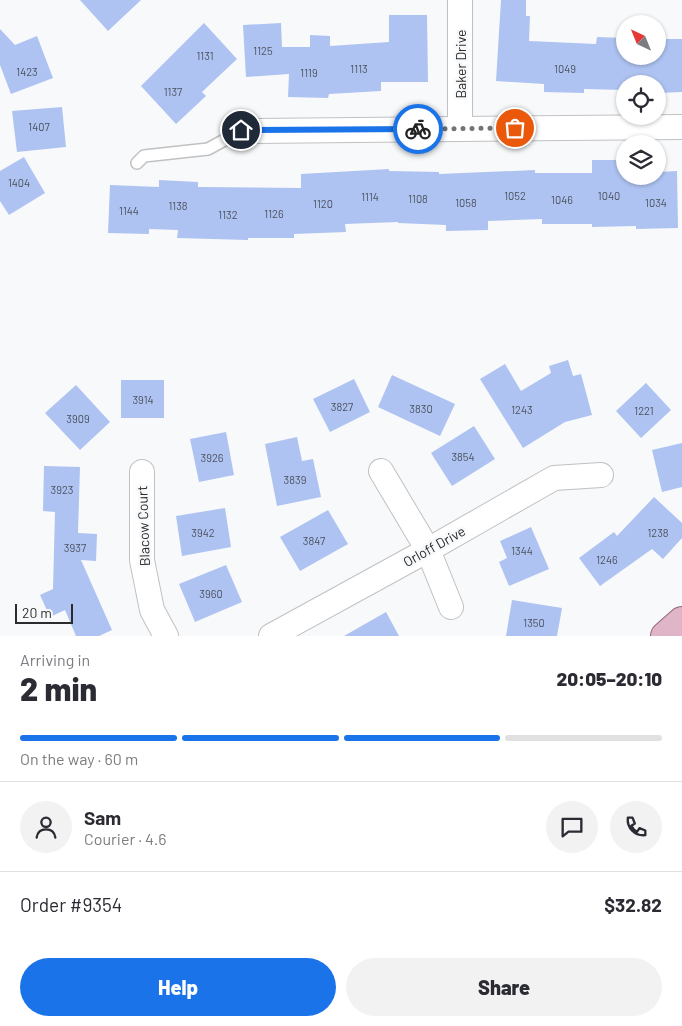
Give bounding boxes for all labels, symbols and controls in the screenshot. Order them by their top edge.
north arrow [616,15,666,65]
map controls [616,15,666,185]
street label: Baker Drive [452,29,469,99]
house number: 1125 [253,44,273,57]
house number: 1131 [196,49,214,62]
house number: 1113 [350,62,368,75]
house number: 1049 [554,62,576,75]
house number: 1423 [16,65,38,78]
house number: 1119 [300,66,318,79]
button: locate [616,75,666,125]
house number: 1137 [164,85,182,98]
courier [393,104,443,154]
pin [494,107,536,149]
pin [220,109,262,151]
icon: bag [501,114,529,142]
icon: bike [404,115,432,143]
icon: home [227,116,255,144]
house number: 1407 [28,120,50,133]
button: layers [616,135,666,185]
house number: 1404 [8,176,30,189]
house number: 1052 [504,189,526,202]
house number: 1040 [598,189,620,202]
house number: 1114 [361,190,379,203]
house number: 1108 [408,192,428,205]
house number: 1046 [551,193,573,206]
house number: 1058 [455,196,477,209]
house number: 1034 [645,196,667,209]
house number: 1120 [313,197,333,210]
house number: 1138 [168,199,188,212]
house number: 1144 [119,204,139,217]
house number: 1126 [264,207,284,220]
house number: 1132 [218,208,238,221]
house number: 3914 [132,393,154,406]
house number: 3827 [331,400,353,413]
house number: 3830 [409,402,433,415]
house number: 1243 [511,403,533,416]
house number: 1221 [634,404,654,417]
house number: 3909 [66,412,90,425]
house number: 3854 [451,450,475,463]
house number: 3926 [201,451,224,464]
house number: 3839 [284,473,307,486]
house number: 3923 [51,483,73,496]
street label: Blacow Court [133,485,153,567]
street label: Orloff Drive [400,522,468,570]
house number: 3942 [191,526,215,539]
house number: 1238 [647,526,669,539]
house number: 3847 [303,534,325,547]
house number: 3937 [64,541,86,554]
house number: 1344 [511,544,533,557]
house number: 1246 [596,553,618,566]
house number: 3960 [199,587,223,600]
scale bar [15,601,72,624]
text: 20 m [22,604,52,621]
house number: 1350 [523,616,545,629]
text: Arriving in [20,650,90,669]
text: 20:05–20:10 [556,667,662,690]
text: 2 min [20,669,97,707]
text: On the way · 60 m [20,749,138,768]
button: person [20,801,72,853]
button: chat [546,801,598,853]
button: phone [610,801,662,853]
text: Sam [84,806,121,829]
text: Courier · 4.6 [84,829,167,848]
text: Order #9354 [20,893,122,916]
text: $32.82 [604,893,662,916]
button: Help [20,958,336,1016]
button: Share [346,958,662,1016]

